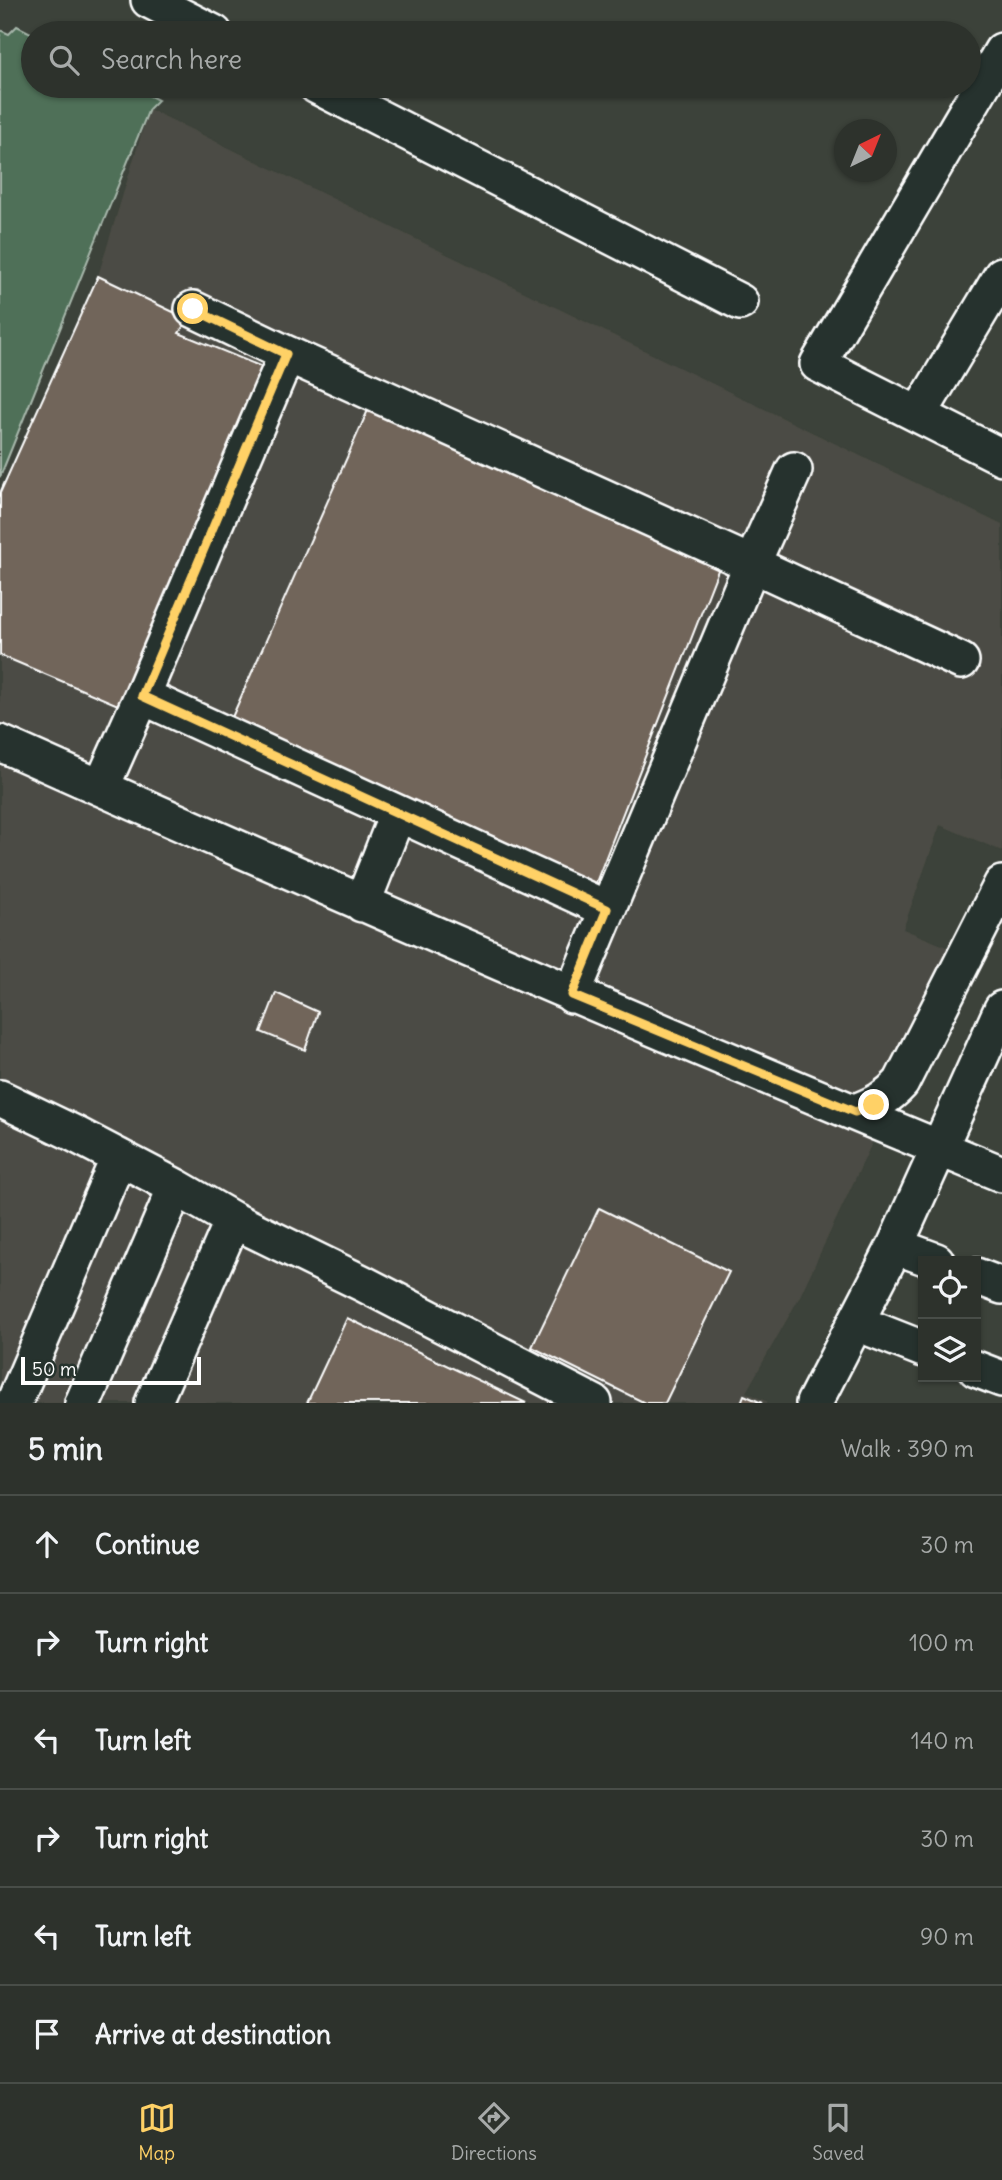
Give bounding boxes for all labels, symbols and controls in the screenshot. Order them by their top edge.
search box [21,21,981,98]
icon: search [45,41,83,79]
text: Search here [101,43,242,76]
north arrow [834,119,897,182]
route start [177,293,208,324]
route end [858,1089,889,1120]
map controls [918,1256,981,1382]
button: locate [918,1256,981,1319]
button: layers [918,1319,981,1382]
scale bar [21,1354,201,1386]
text: 50 m [32,1357,77,1381]
text: 5 min [28,1430,103,1468]
text: Walk · 390 m [841,1434,974,1463]
icon: ahead [28,1525,66,1563]
text: Continue [95,1528,200,1561]
text: 30 m [920,1530,974,1559]
icon: right [28,1623,66,1661]
text: Turn right [95,1626,208,1659]
text: 100 m [909,1628,974,1657]
icon: left [28,1721,66,1759]
text: Turn left [95,1724,191,1757]
text: 140 m [911,1726,974,1755]
icon: right [28,1819,66,1857]
text: Turn right [95,1822,208,1855]
text: 30 m [920,1824,974,1853]
icon: left [28,1917,66,1955]
text: Turn left [95,1920,191,1953]
text: 90 m [920,1922,974,1951]
icon: arrive [28,2015,66,2053]
text: Arrive at destination [95,2018,331,2051]
tab: Map [138,2099,176,2165]
tab: Directions [451,2099,537,2165]
tab: Saved [812,2099,864,2165]

